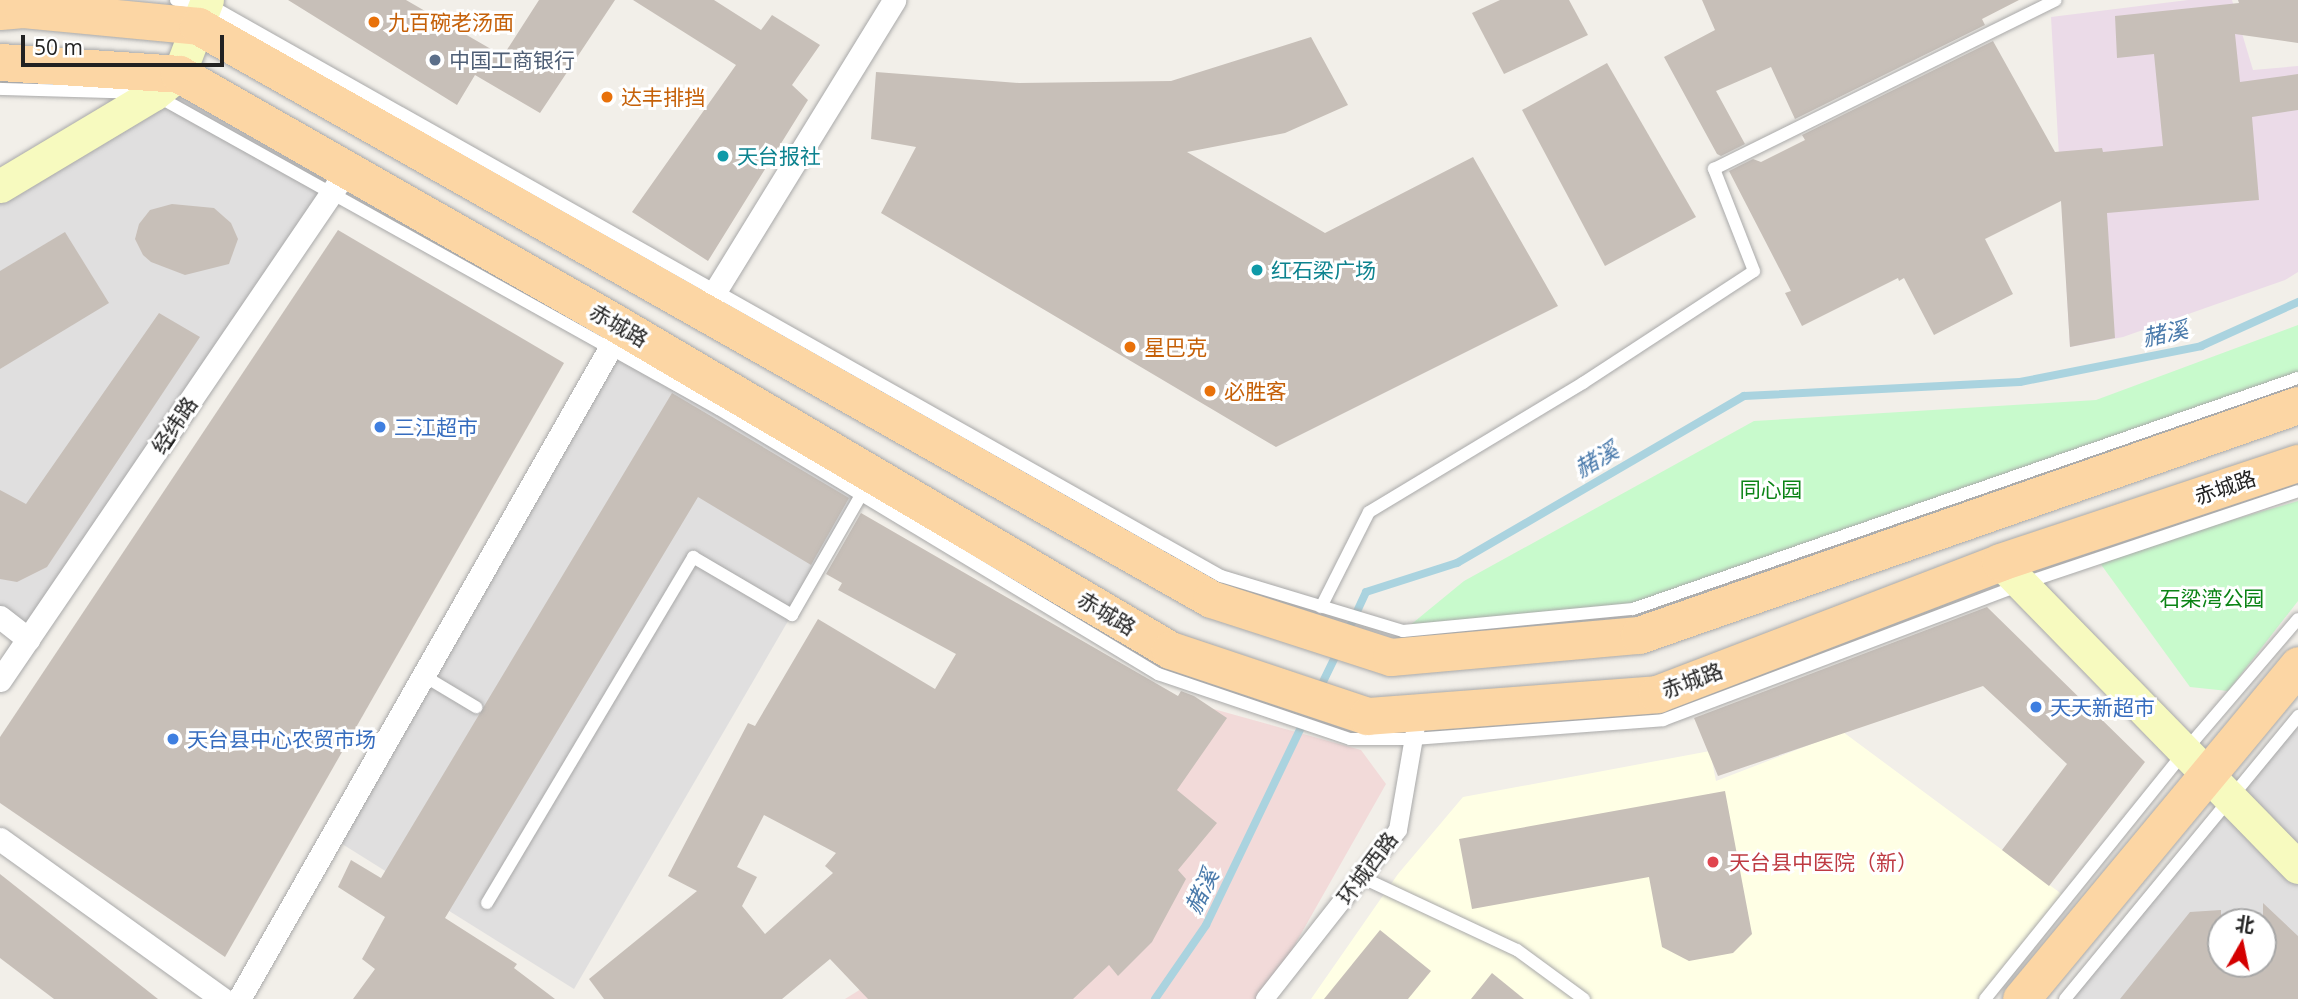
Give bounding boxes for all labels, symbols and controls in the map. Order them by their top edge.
place label: 九百碗老汤面 [388,9,514,35]
marker: 九百碗老汤面 [366,14,382,30]
scale bar [24,21,228,65]
text: 50 m [34,33,83,61]
place label: 中国工商银行 [449,47,575,73]
marker: 中国工商银行 [427,52,443,68]
place label: 达丰排挡 [621,84,705,110]
marker: 达丰排挡 [599,89,615,105]
place label: 天台报社 [737,143,821,169]
marker: 天台报社 [715,148,731,164]
place label: 红石梁广场 [1271,257,1376,283]
marker: 红石梁广场 [1249,262,1265,278]
street label: 赤城路 [585,298,653,352]
water label: 赭溪 [2140,315,2190,351]
place label: 星巴克 [1144,334,1207,360]
marker: 星巴克 [1122,339,1138,355]
place label: 必胜客 [1224,378,1287,404]
marker: 必胜客 [1202,383,1218,399]
street label: 经纬路 [146,392,202,458]
place label: 三江超市 [394,414,478,440]
marker: 三江超市 [372,419,388,435]
water label: 赭溪 [1569,436,1623,482]
street label: 赤城路 [2191,465,2259,509]
park label: 同心园 [1740,476,1802,502]
park label: 石梁湾公园 [2160,585,2264,611]
street label: 赤城路 [1074,586,1140,640]
street label: 赤城路 [1658,657,1726,703]
place label: 天天新超市 [2050,694,2155,720]
marker: 天天新超市 [2028,699,2044,715]
place label: 天台县中心农贸市场 [187,726,376,752]
marker: 天台县中心农贸市场 [165,731,181,747]
street label: 环城西路 [1332,827,1402,909]
place label: 天台县中医院（新） [1729,849,1918,875]
marker: 天台县中医院（新） [1703,852,1723,872]
water label: 赭溪 [1179,864,1223,918]
north arrow [2207,908,2277,978]
text: 北 [2234,910,2256,939]

